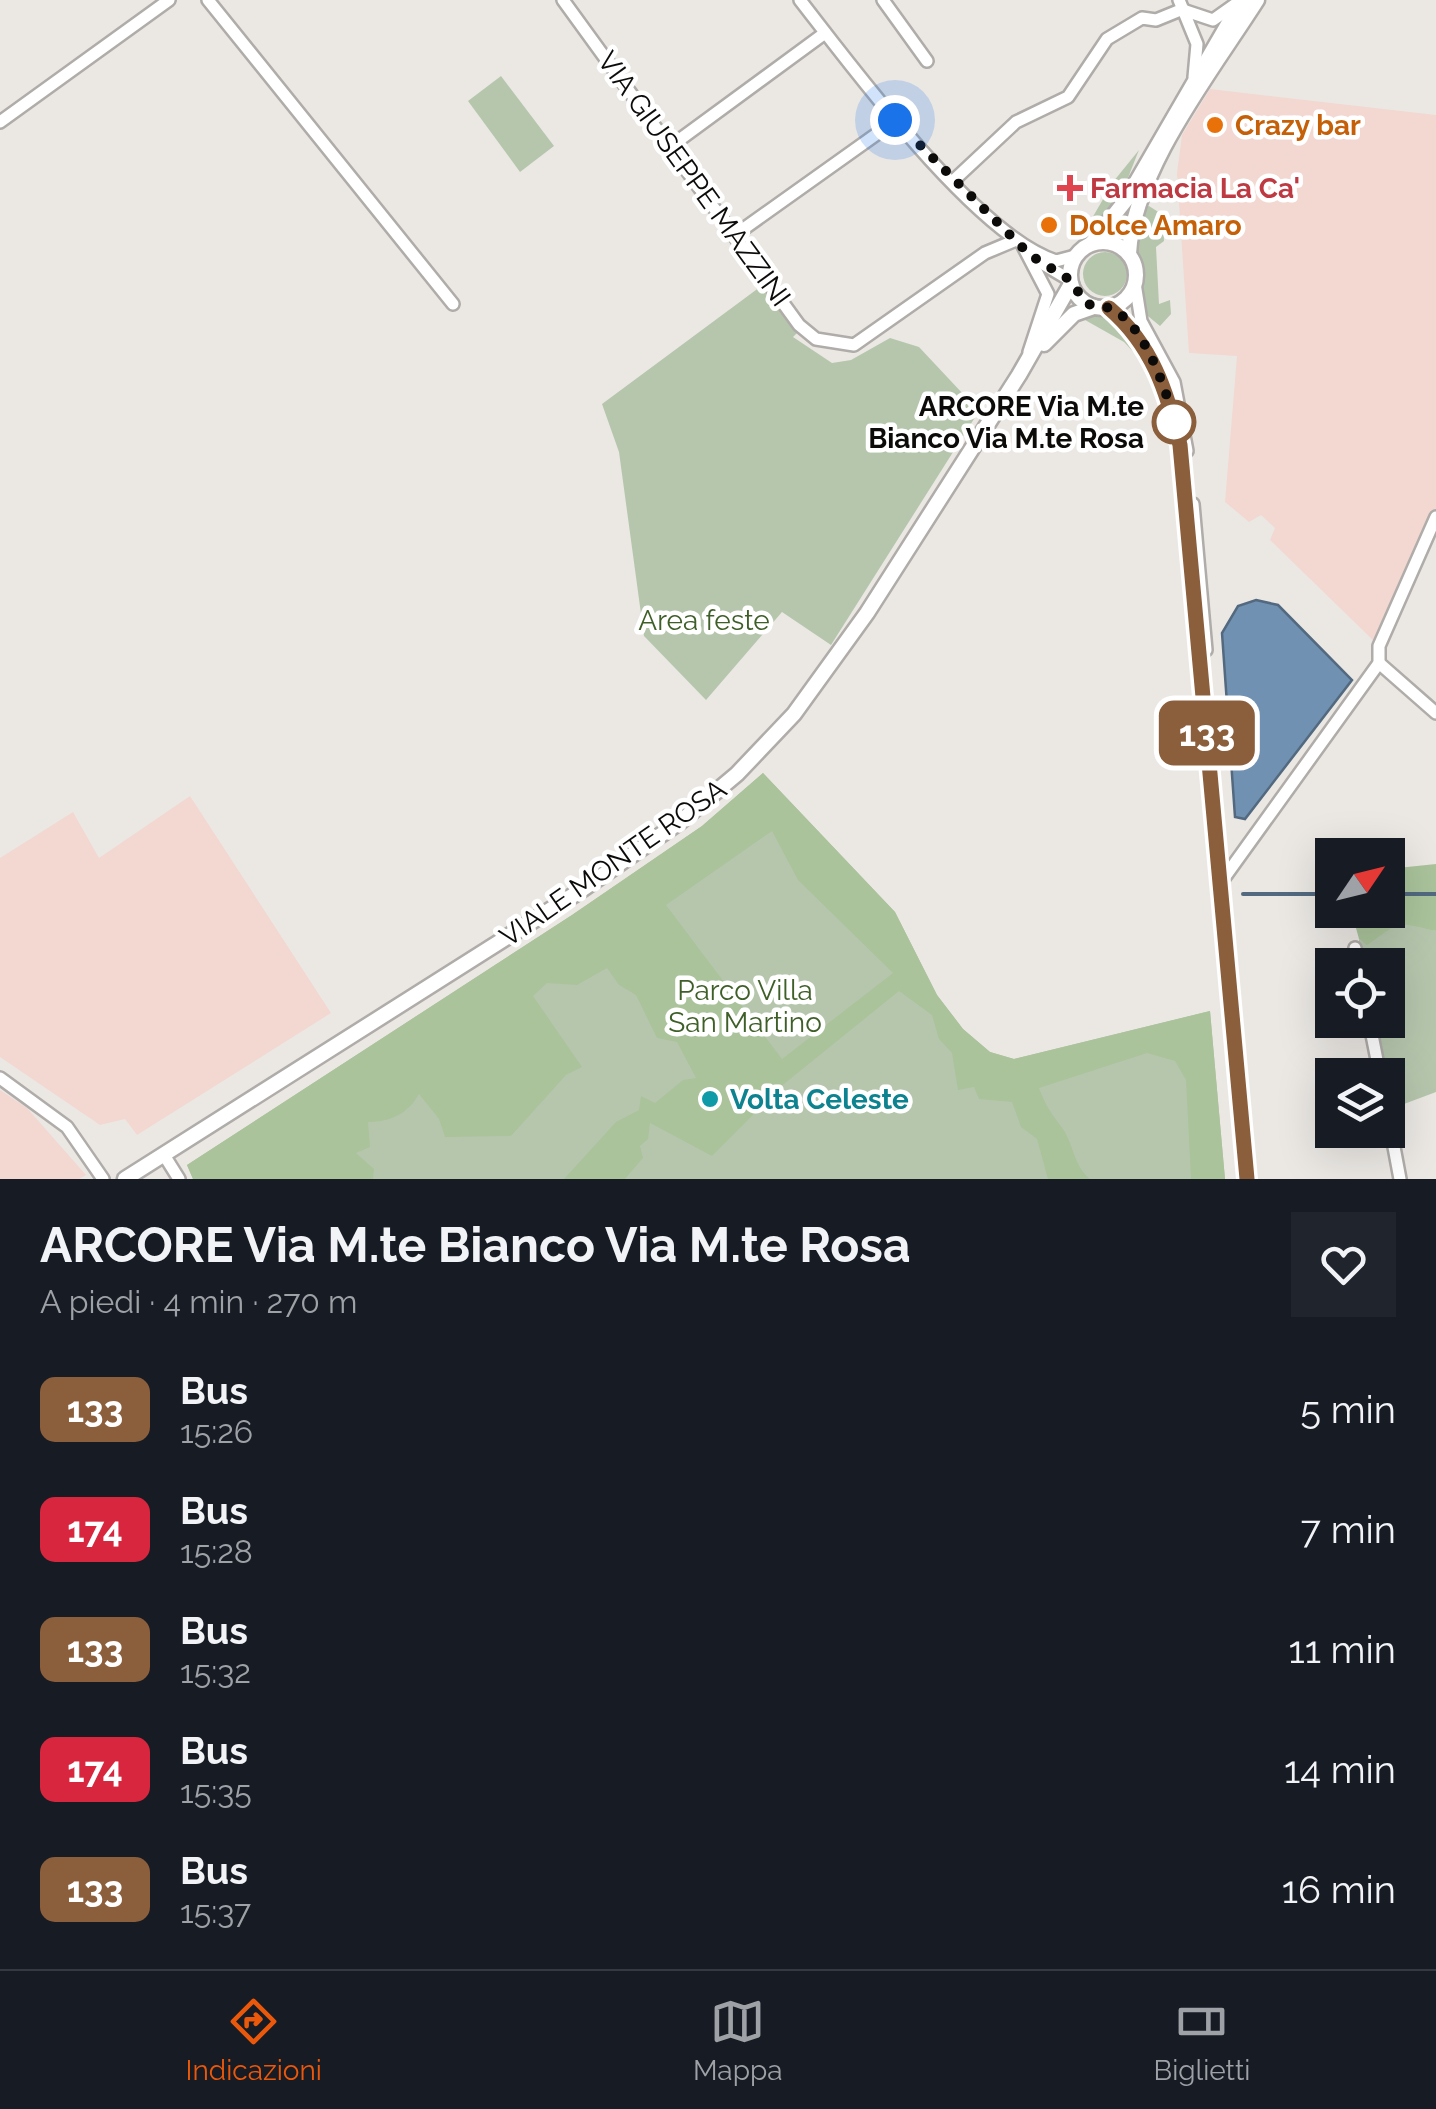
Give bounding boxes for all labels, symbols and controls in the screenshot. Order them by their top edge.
street label: VIA GIUSEPPE MAZZINI [591,45,797,313]
your location [870,95,920,145]
place label: Crazy bar [1235,109,1361,142]
marker: Crazy bar [1204,114,1226,136]
place label: Farmacia La Ca' [1090,172,1300,205]
marker: Farmacia La Ca' [1059,177,1081,199]
place label: Dolce Amaro [1069,209,1242,242]
marker: Dolce Amaro [1038,214,1060,236]
place label: ARCORE Via M.te Bianco Via M.te Rosa [868,390,1144,455]
marker: ARCORE Via M.te Bianco Via M.te Rosa [1153,401,1195,443]
park label: Area feste [638,604,770,637]
line badge: 133 [1150,700,1264,766]
text: 133 [1179,713,1235,754]
street label: VIALE MONTE ROSA [493,772,733,954]
north arrow [1315,838,1405,928]
map controls [1315,838,1405,1148]
button: locate [1315,948,1405,1038]
park label: Parco Villa San Martino [668,974,822,1039]
button: layers [1315,1058,1405,1148]
place label: Volta Celeste [730,1083,909,1116]
marker: Volta Celeste [699,1088,721,1110]
button: heart [1291,1212,1396,1317]
text: ARCORE Via M.te Bianco Via M.te Rosa [40,1217,911,1273]
text: A piedi · 4 min · 270 m [40,1283,357,1320]
text: Bus [180,1368,248,1413]
text: 5 min [1300,1387,1396,1432]
text: 133 [67,1389,123,1430]
text: 15:26 [180,1413,253,1450]
text: Bus [180,1488,248,1533]
text: 7 min [1301,1507,1396,1552]
text: 174 [67,1509,123,1550]
text: 15:28 [180,1533,253,1570]
text: Bus [180,1608,248,1653]
text: 11 min [1288,1627,1396,1672]
text: 133 [67,1629,123,1670]
text: 15:32 [180,1653,251,1690]
text: Bus [180,1728,248,1773]
text: 14 min [1284,1747,1396,1792]
text: 174 [67,1749,123,1790]
text: 15:35 [180,1773,252,1810]
text: Bus [180,1848,248,1893]
text: 16 min [1282,1867,1396,1912]
text: 133 [67,1869,123,1910]
text: 15:37 [180,1893,251,1930]
tab: Indicazioni [186,1994,322,2087]
tab: Mappa [693,1994,782,2087]
tab: Biglietti [1154,1994,1250,2087]

